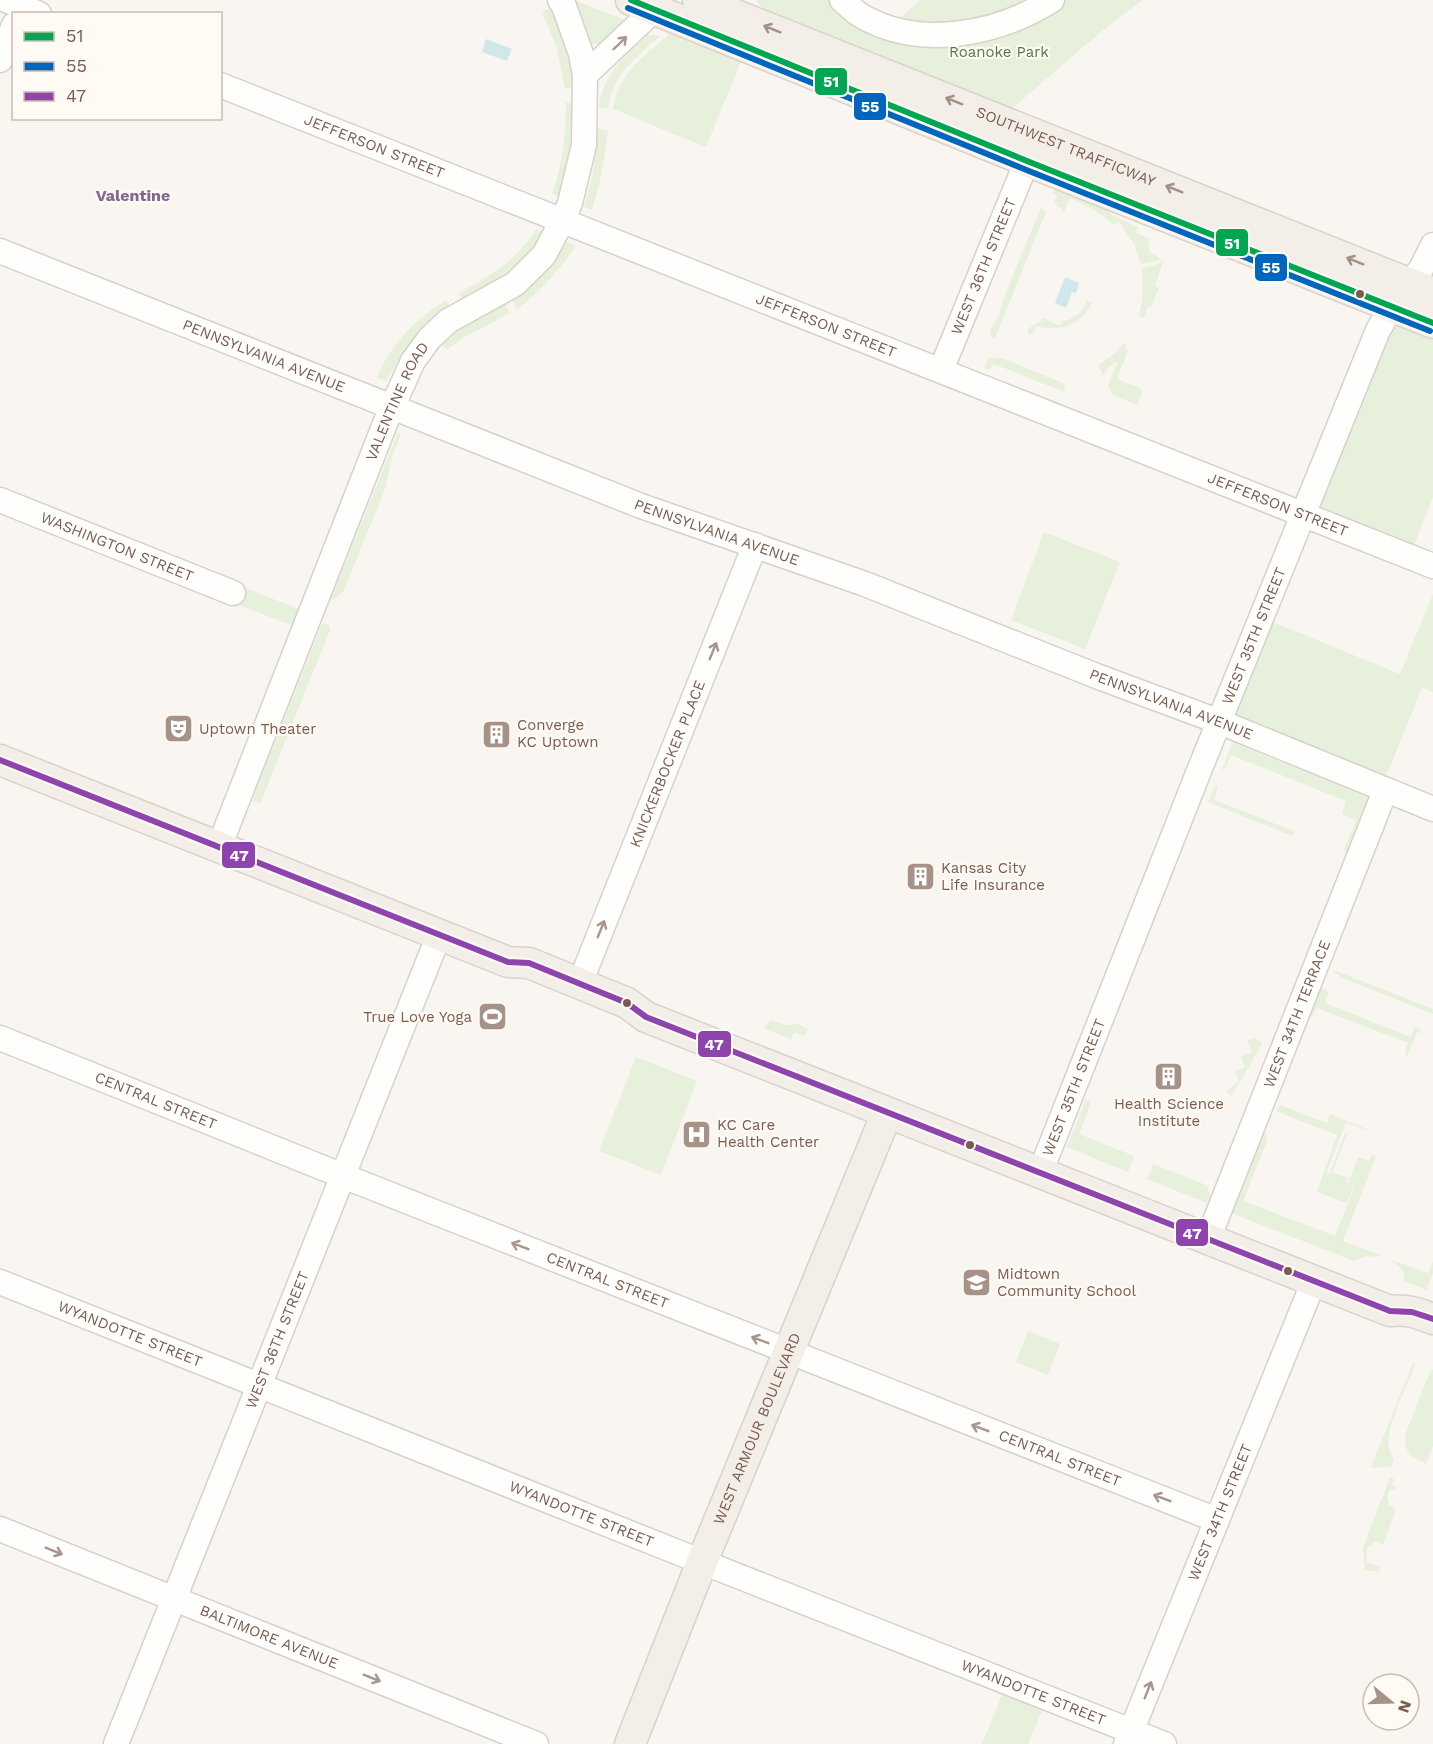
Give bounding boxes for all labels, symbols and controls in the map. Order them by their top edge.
legend [12,12,222,120]
one-way arrow [764,23,782,34]
text: 51 [66,25,84,46]
one-way arrow [613,35,628,50]
park label: Roanoke Park [949,43,1049,61]
text: 55 [66,55,87,76]
line badge: 51 [814,67,848,96]
text: 51 [823,72,839,91]
text: 47 [66,85,86,106]
line badge: 55 [853,92,887,121]
one-way arrow [945,95,963,106]
text: 55 [861,97,879,116]
street label: SOUTHWEST TRAFFICWAY [974,103,1158,191]
street label: JEFFERSON STREET [302,110,447,182]
one-way arrow [1165,183,1184,194]
district label: Valentine [96,186,170,205]
street label: WEST 36TH STREET [947,195,1020,338]
line badge: 51 [1215,228,1249,257]
text: 51 [1224,234,1240,253]
line badge: 55 [1254,253,1288,282]
one-way arrow [1346,255,1365,266]
text: 55 [1262,258,1280,277]
unlabelled marker [1354,288,1366,300]
street label: JEFFERSON STREET [753,289,899,361]
street label: PENNSYLVANIA AVENUE [180,316,348,396]
street label: VALENTINE ROAD [362,339,433,463]
street label: JEFFERSON STREET [1205,469,1351,540]
street label: PENNSYLVANIA AVENUE [632,495,802,569]
street label: WASHINGTON STREET [38,508,196,585]
street label: WEST 35TH STREET [1218,565,1290,707]
one-way arrow [708,642,719,660]
street label: PENNSYLVANIA AVENUE [1087,665,1256,743]
street label: KNICKERBOCKER PLACE [626,678,709,850]
theatre icon: Uptown Theater [162,713,194,745]
place label: Converge KC Uptown [517,716,598,751]
building icon: Converge KC Uptown [480,718,512,750]
place label: Uptown Theater [199,720,316,738]
line badge: 47 [221,841,256,869]
text: 47 [229,846,249,865]
place label: Kansas City Life Insurance [941,859,1045,894]
building icon: Kansas City Life Insurance [904,861,936,893]
one-way arrow [596,920,607,939]
street label: WEST 34TH TERRACE [1260,937,1334,1090]
unlabelled marker [621,997,633,1009]
sports icon: True Love Yoga [477,1001,509,1033]
place label: True Love Yoga [363,1008,473,1026]
street label: WEST 35TH STREET [1039,1016,1109,1159]
line badge: 47 [697,1030,732,1058]
text: 47 [704,1035,724,1054]
building icon: Health Science Institute [1153,1061,1185,1093]
street label: CENTRAL STREET [92,1068,220,1133]
place label: Health Science Institute [1114,1095,1224,1130]
place label: KC Care Health Center [717,1116,819,1151]
hospital icon: KC Care Health Center [680,1118,712,1150]
unlabelled marker [964,1139,976,1151]
line badge: 47 [1175,1218,1209,1247]
text: 47 [1182,1224,1202,1243]
one-way arrow [511,1239,530,1250]
street label: CENTRAL STREET [544,1248,671,1312]
place label: Midtown Community School [997,1265,1136,1300]
unlabelled marker [1282,1265,1294,1277]
school or university icon: Midtown Community School [960,1267,992,1299]
street label: WEST 36TH STREET [242,1269,313,1411]
street label: WYANDOTTE STREET [55,1297,205,1371]
street label: WEST ARMOUR BOULEVARD [709,1330,804,1527]
one-way arrow [752,1334,770,1345]
one-way arrow [972,1422,990,1433]
street label: CENTRAL STREET [996,1426,1124,1490]
street label: WEST 34TH STREET [1184,1441,1256,1583]
street label: WYANDOTTE STREET [507,1477,656,1551]
one-way arrow [1153,1492,1172,1503]
one-way arrow [45,1546,63,1557]
street label: BALTIMORE AVENUE [197,1601,341,1673]
street label: WYANDOTTE STREET [959,1656,1108,1729]
north arrow [1361,1672,1421,1732]
one-way arrow [362,1673,380,1684]
one-way arrow [1143,1681,1154,1699]
text: N [1394,1698,1416,1715]

